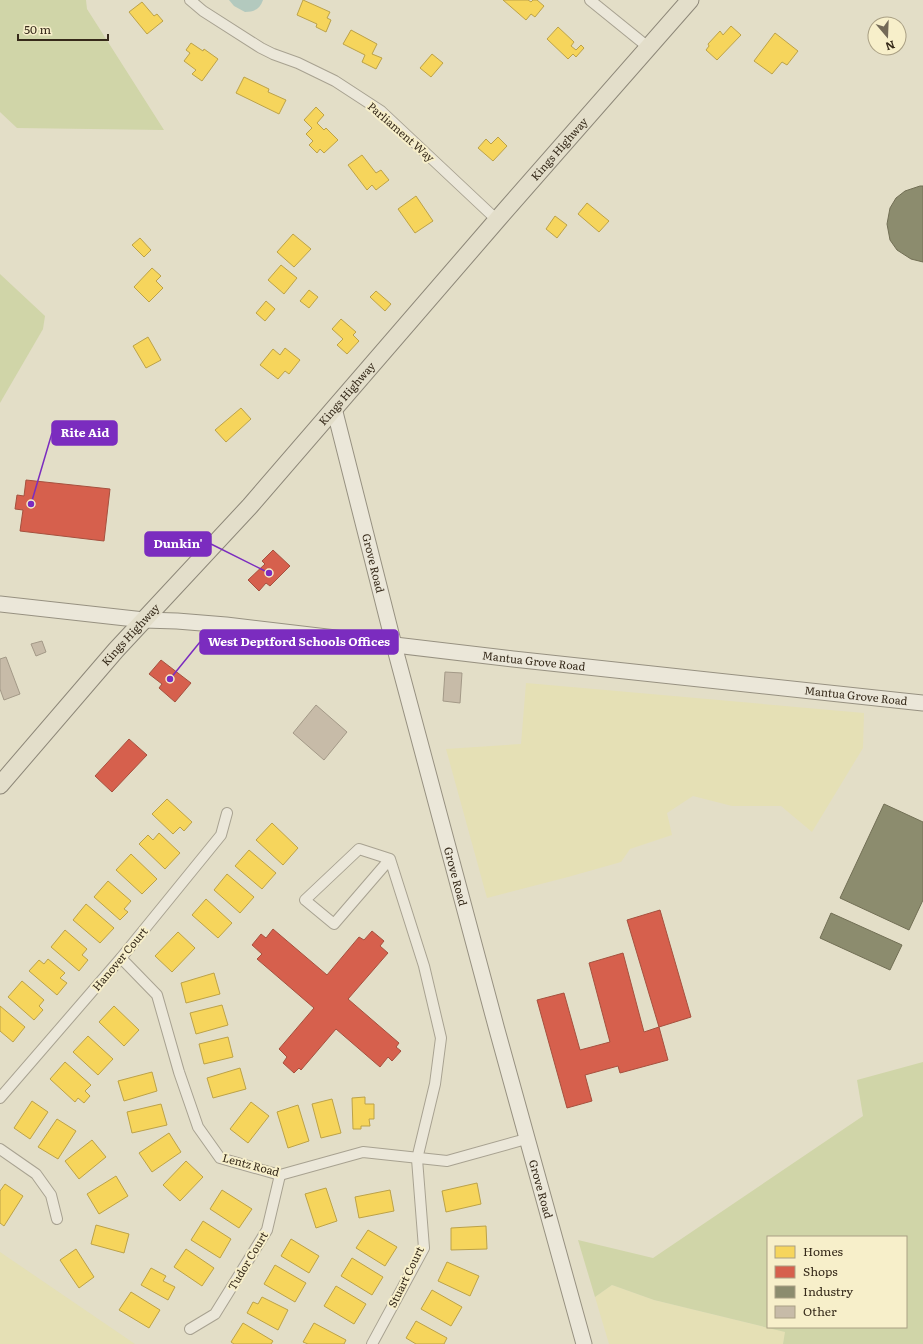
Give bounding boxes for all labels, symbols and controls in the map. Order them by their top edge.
scale bar [18,16,108,42]
north arrow [867,16,907,56]
text: 50 m [24,20,51,38]
text: N [884,37,898,55]
street label: Parliament Way [365,98,439,165]
street label: Kings Highway [526,113,591,183]
street label: Kings Highway [314,357,379,428]
callout: Rite Aid [52,421,117,445]
text: Rite Aid [61,423,109,441]
callout: Dunkin' [145,532,211,556]
street label: Grove Road [359,532,389,595]
text: Dunkin' [153,534,203,552]
street label: Kings Highway [97,599,163,669]
callout: West Deptford Schools Offices [200,630,398,654]
text: West Deptford Schools Offices [208,632,390,650]
street label: Mantua Grove Road [482,646,587,674]
street label: Mantua Grove Road [804,681,909,708]
street label: Grove Road [441,845,472,908]
street label: Hanover Court [88,923,151,994]
street label: Lentz Road [221,1149,282,1179]
street label: Grove Road [526,1158,558,1220]
street label: Tudor Court [223,1228,271,1293]
legend [767,1236,907,1328]
text: Homes [803,1242,843,1260]
street label: Stuart Court [383,1243,427,1310]
text: Shops [803,1262,838,1280]
text: Industry [803,1282,853,1300]
text: Other [803,1302,837,1320]

